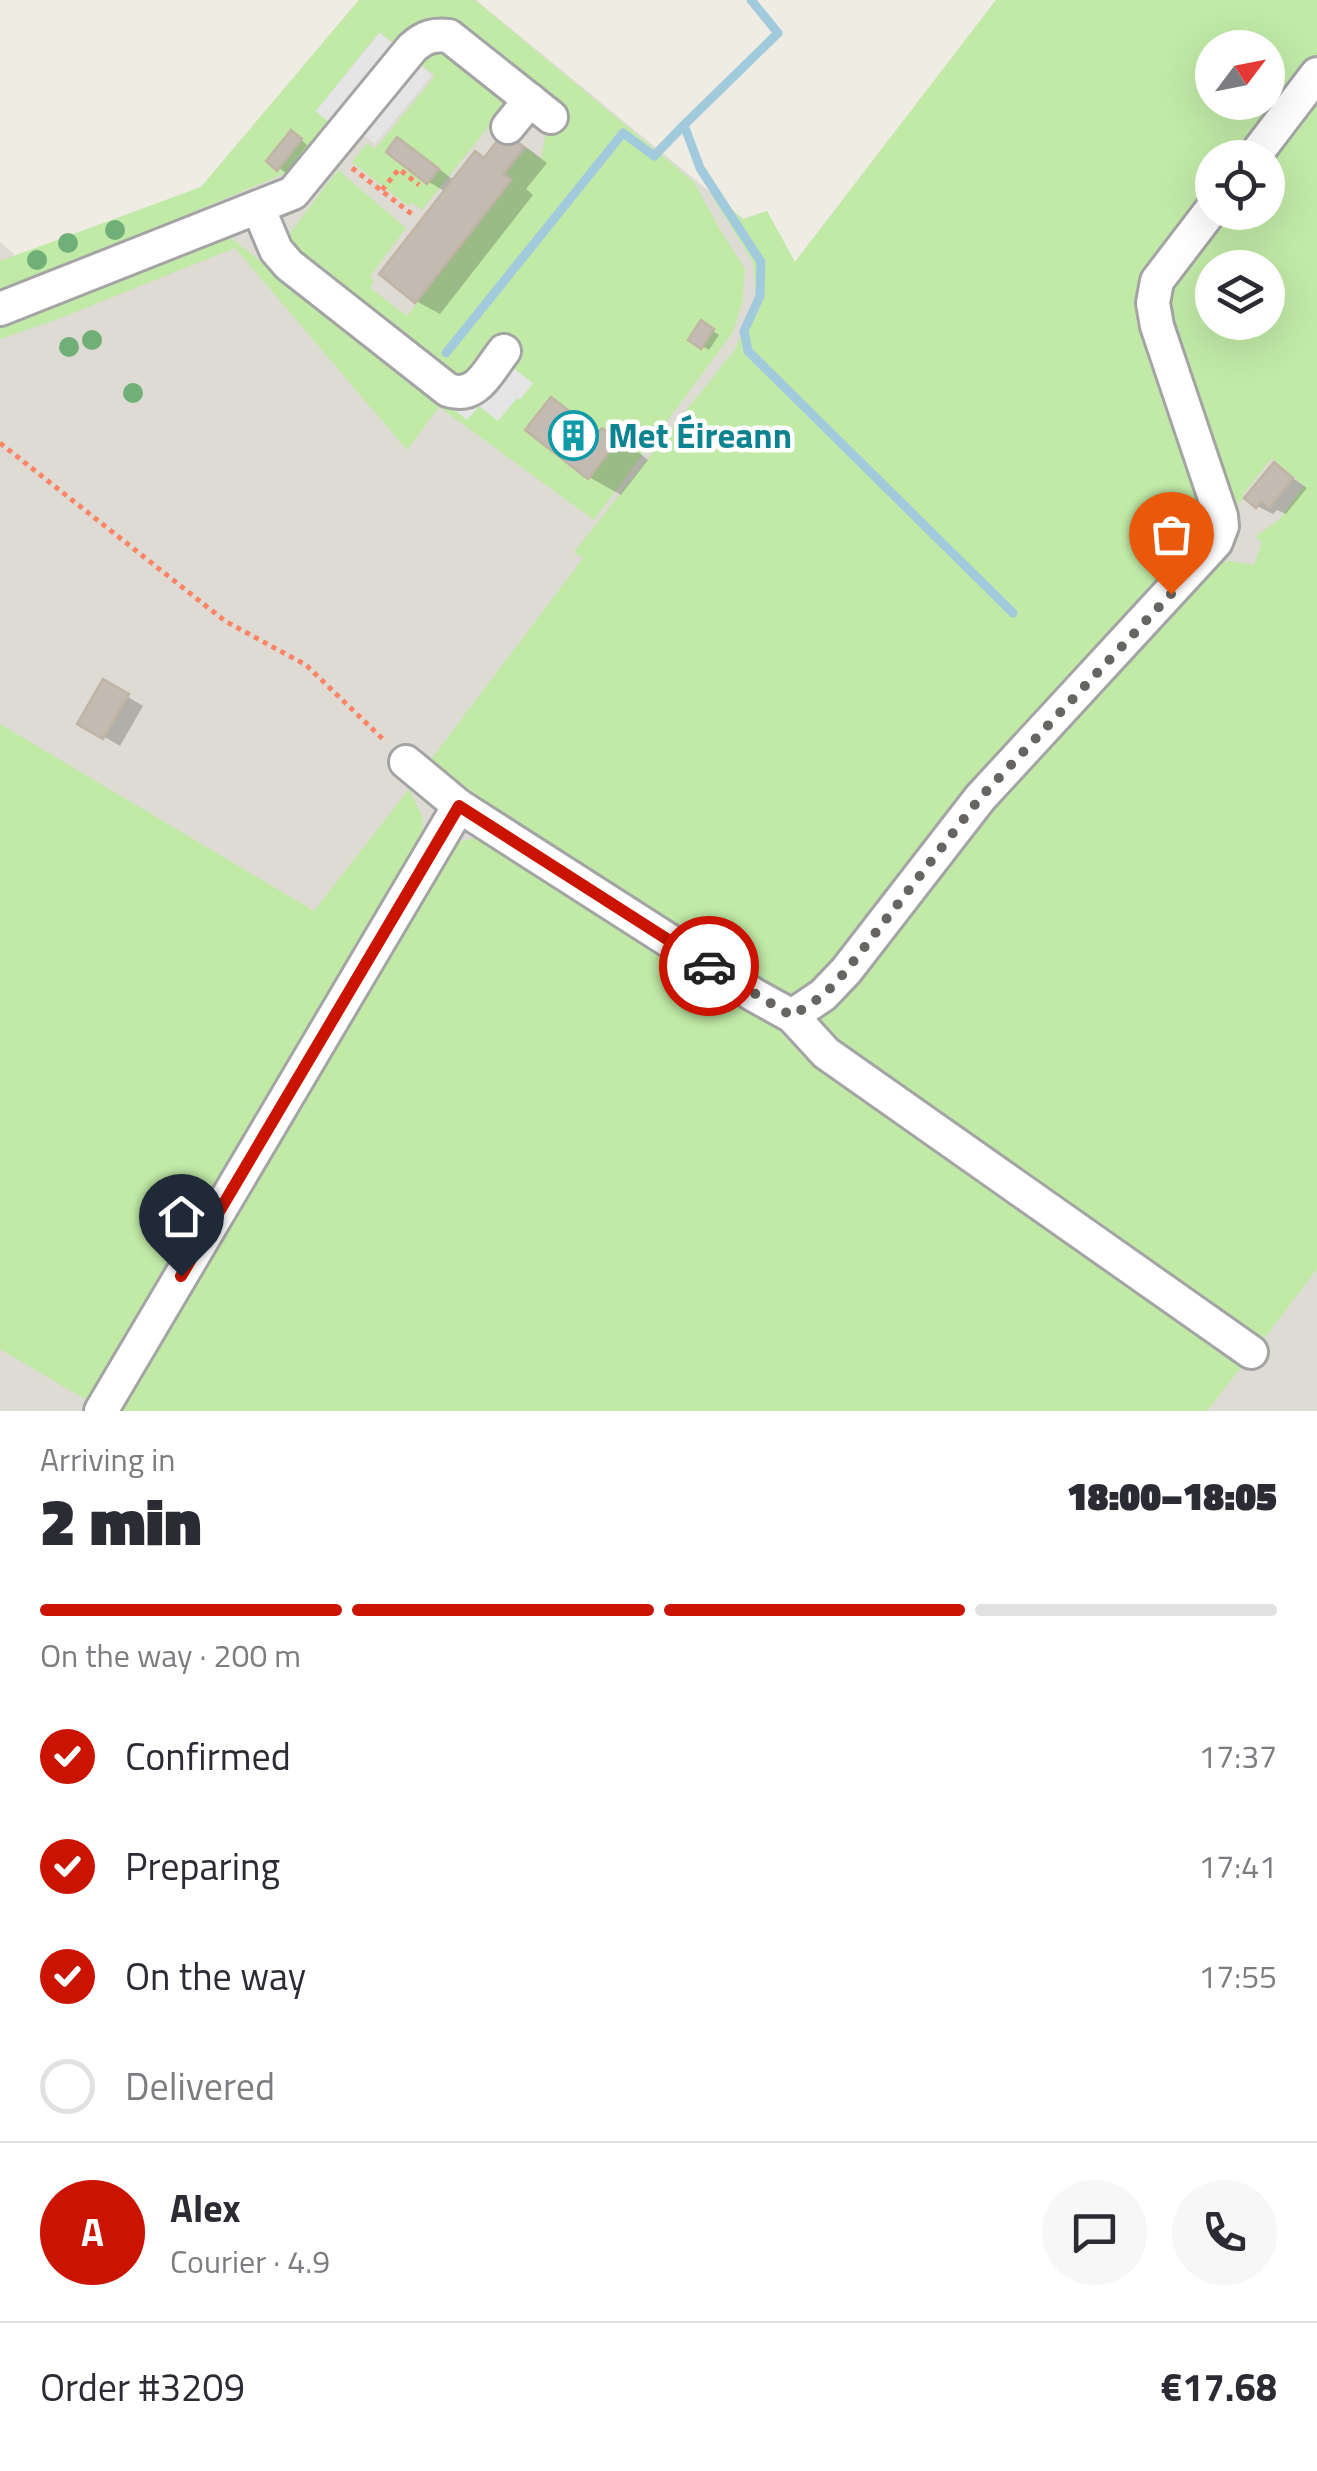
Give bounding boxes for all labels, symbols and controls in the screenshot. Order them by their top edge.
north arrow [1195,30,1285,120]
map controls [1195,30,1285,340]
button: locate [1195,140,1285,230]
button: layers [1195,250,1285,340]
place label: Met Éireann [608,408,792,462]
building icon: Met Éireann [547,410,599,462]
pin [1129,492,1214,595]
icon: bag [1144,507,1199,562]
courier [659,916,759,1016]
icon: car [682,939,737,994]
pin [139,1174,224,1277]
icon: home [154,1189,209,1244]
text: Arriving in [40,1435,176,1483]
text: 18:00–18:05 [1067,1467,1277,1525]
text: 2 min [40,1471,201,1570]
text: On the way · 200 m [40,1631,301,1679]
text: Confirmed [125,1727,291,1785]
icon: check [40,1729,95,1784]
text: 17:37 [1198,1732,1277,1780]
text: Preparing [125,1837,280,1895]
icon: check [40,1839,95,1894]
text: 17:41 [1198,1842,1277,1890]
text: On the way [125,1947,306,2005]
icon: check [40,1949,95,2004]
text: 17:55 [1198,1952,1277,2000]
text: Delivered [125,2057,275,2115]
text: Alex [170,2179,241,2237]
button: chat [1042,2180,1147,2285]
button: phone [1172,2180,1277,2285]
text: A [81,2203,104,2261]
text: Courier · 4.9 [170,2237,330,2285]
text: Order #3209 [40,2358,245,2416]
text: €17.68 [1161,2358,1277,2416]

